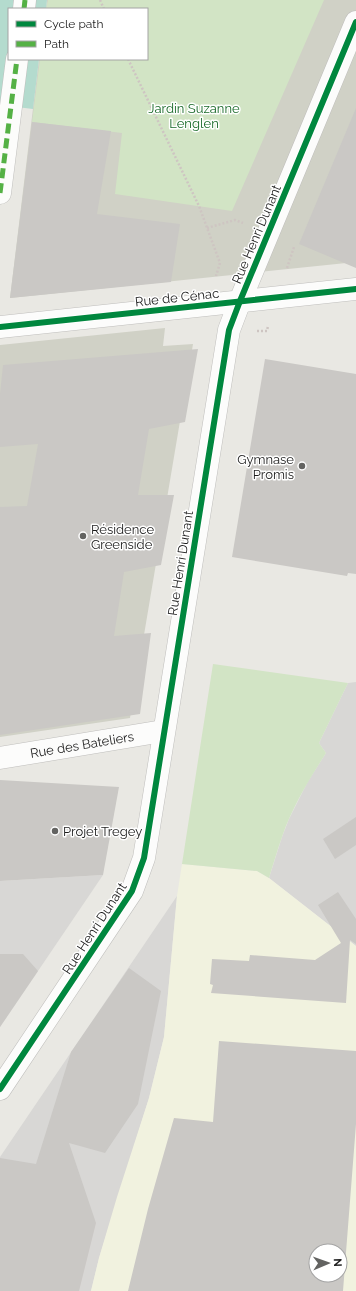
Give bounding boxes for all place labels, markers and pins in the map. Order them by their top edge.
place label: Gymnase Promis [237,452,294,482]
marker: Gymnase Promis [297,461,307,471]
place label: Résidence Greenside [91,522,154,552]
marker: Résidence Greenside [78,531,88,541]
place label: Projet Tregey [63,824,142,839]
marker: Projet Tregey [50,826,60,836]

